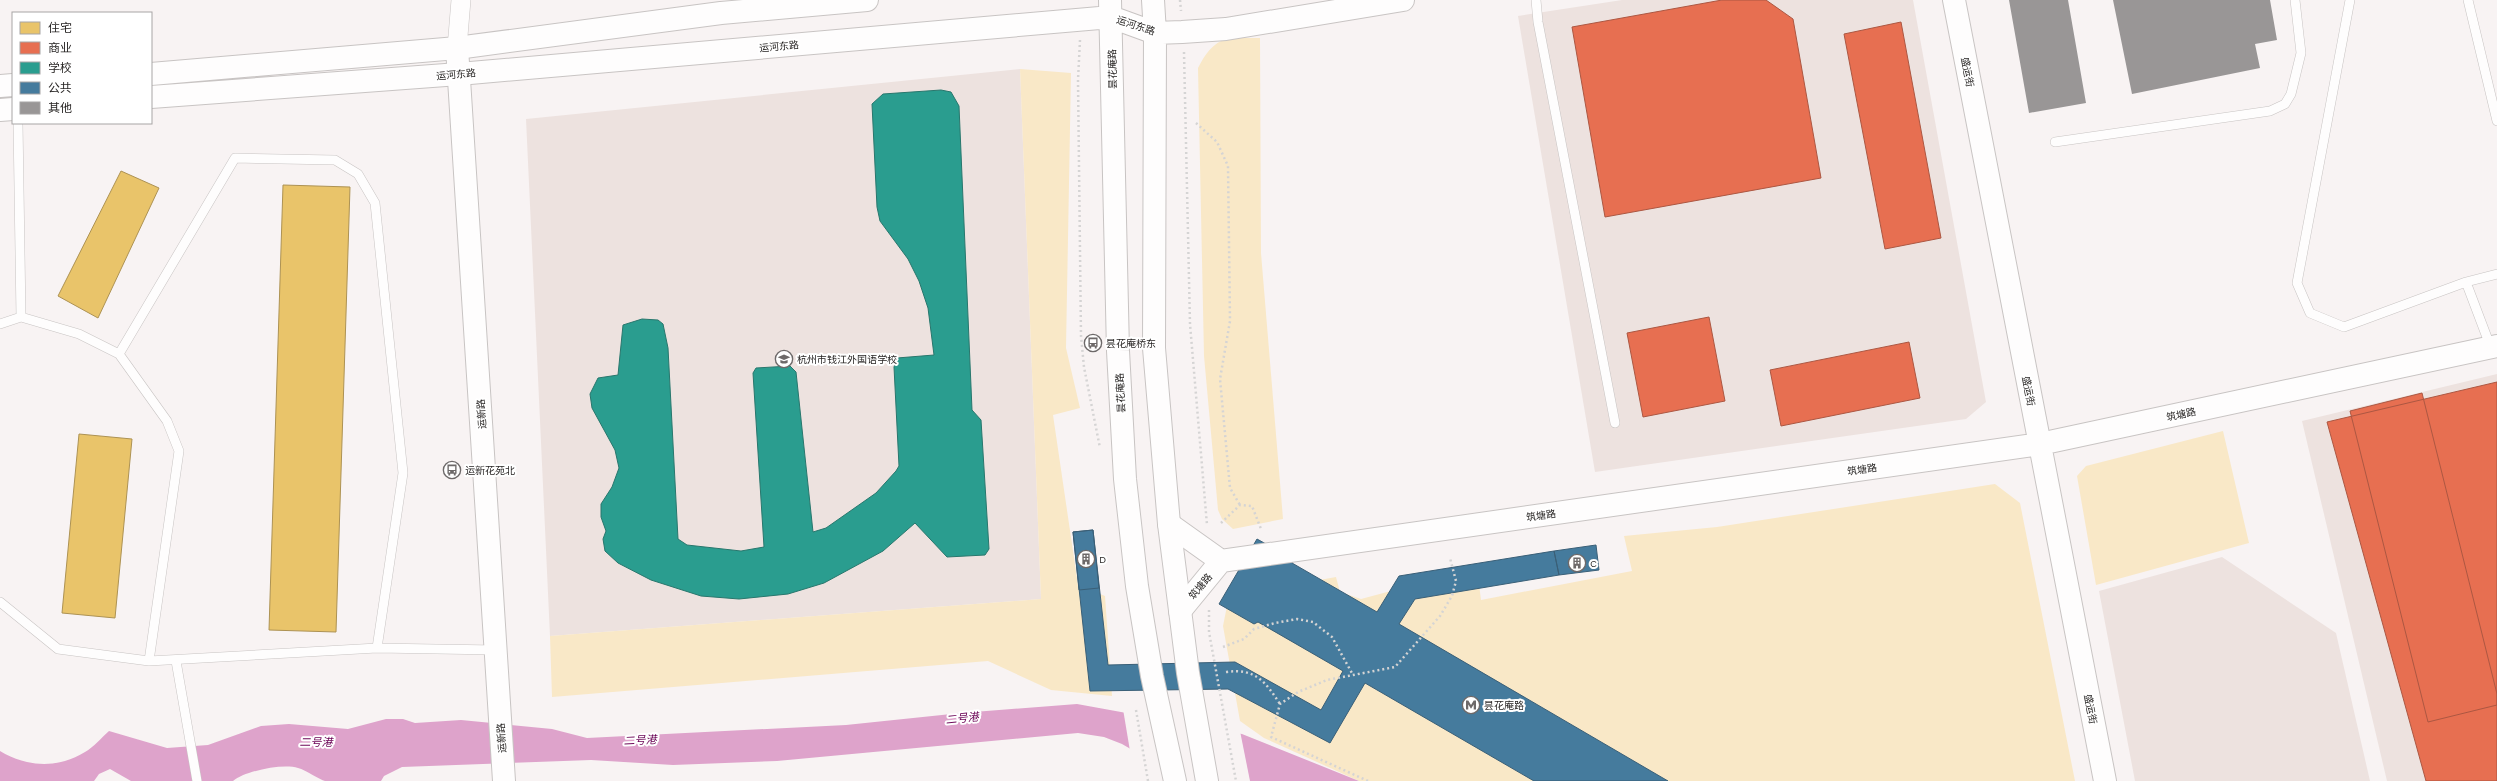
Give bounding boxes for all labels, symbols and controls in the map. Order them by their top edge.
legend [12,12,152,124]
street label: 运河东路 [1115,14,1157,37]
text: 住宅 [48,21,72,35]
street label: 运河东路 [759,39,799,54]
text: 商业 [48,41,72,55]
street label: 昙花庵路 [1107,49,1118,89]
street label: 盛运街 [1959,56,1976,88]
text: 学校 [48,61,72,75]
street label: 运河东路 [436,67,476,82]
text: 公共 [48,81,72,95]
text: 其他 [48,101,72,115]
bus stop icon: 昙花庵桥东 [1083,333,1103,353]
place label: 昙花庵桥东 [1106,338,1156,349]
school or university icon: 杭州市钱江外国语学校 [774,349,794,369]
place label: 杭州市钱江外国语学校 [797,354,897,365]
street label: 昙花庵路 [1114,373,1127,413]
street label: 盛运街 [2020,375,2037,407]
street label: 运新路 [475,399,488,429]
street label: 筑塘路 [2165,406,2197,423]
bus stop icon: 运新花苑北 [442,460,462,480]
street label: 筑塘路 [1846,462,1878,477]
place label: 运新花苑北 [465,465,515,476]
street label: 筑塘路 [1525,508,1557,523]
building icon: D [1076,549,1096,569]
building icon: C [1567,553,1587,573]
place label: D [1099,554,1106,565]
place label: C [1590,558,1597,569]
street label: 筑塘路 [1187,571,1214,601]
street label: 盛运街 [2082,693,2099,725]
metro station icon: 昙花庵路 [1461,695,1481,715]
place label: 昙花庵路 [1484,700,1524,711]
water label: 二号港 [945,710,981,727]
street label: 运新路 [495,723,508,753]
water label: 二号港 [623,733,659,748]
water label: 二号港 [300,736,334,749]

